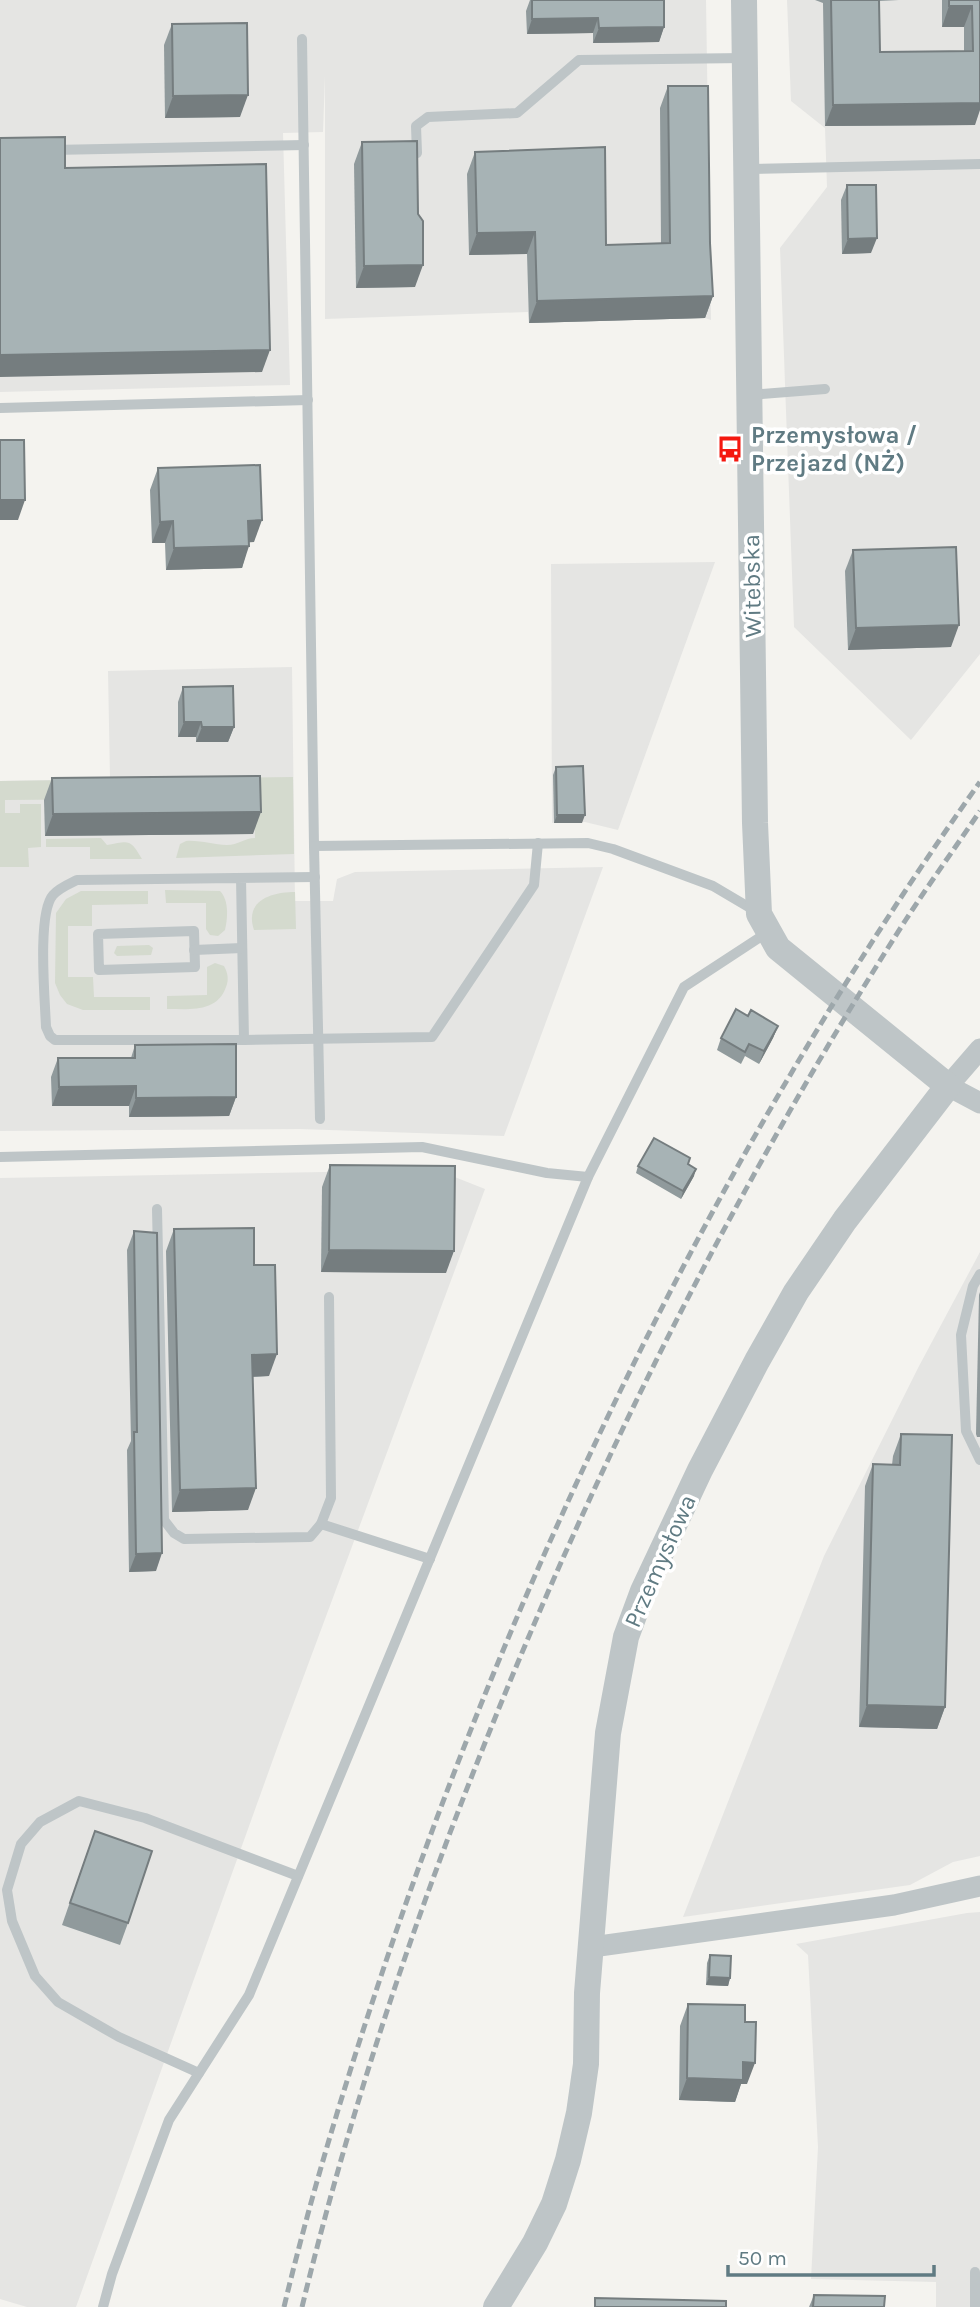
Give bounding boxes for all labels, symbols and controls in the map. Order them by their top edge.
place label: Przemysłowa / Przejazd (NŻ) [751,421,917,477]
bus stop icon: Przemysłowa / Przejazd (NŻ) [715,434,745,464]
street label: Witebska [737,534,767,638]
street label: Przemysłowa [618,1490,702,1632]
scale bar [728,2234,934,2278]
text: 50 m [738,2246,787,2270]

